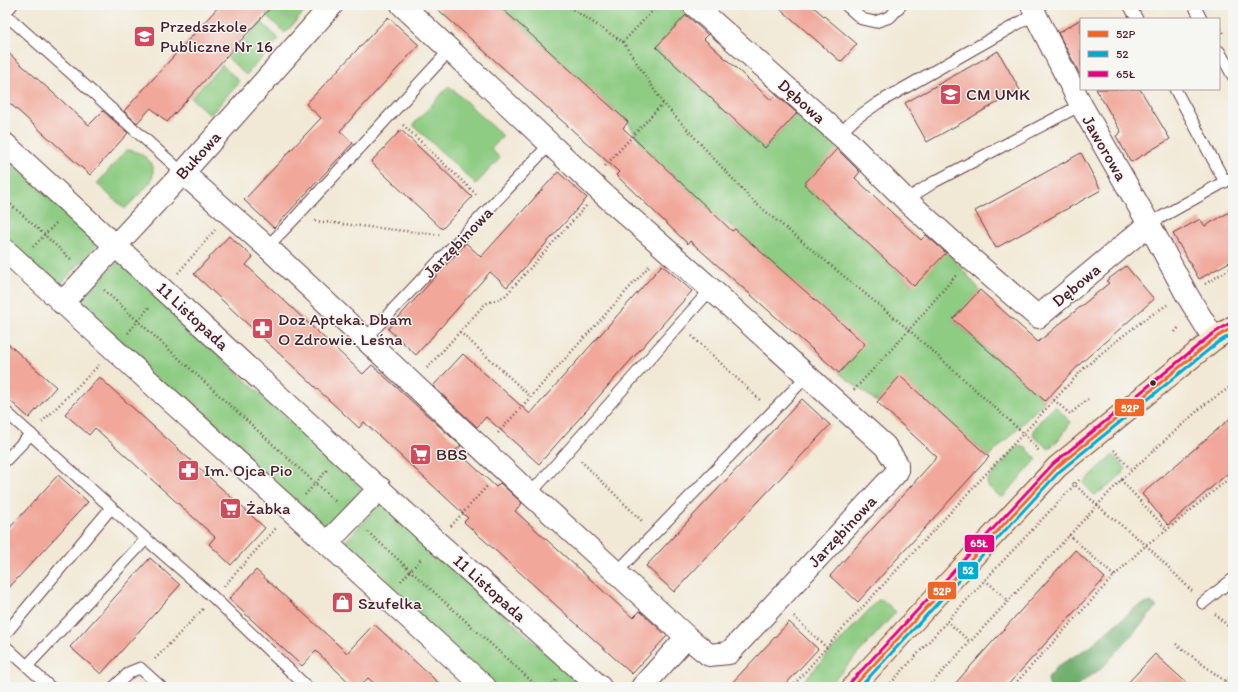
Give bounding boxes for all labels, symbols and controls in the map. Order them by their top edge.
place label: Przedszkole Publiczne Nr 16 [160,16,273,56]
legend [1080,18,1220,90]
school or university icon: Przedszkole Publiczne Nr 16 [132,23,158,49]
text: 52P [1116,27,1136,41]
text: 52 [1116,47,1129,61]
text: 65Ł [1116,67,1136,81]
street label: Dębowa [774,75,830,127]
school or university icon: CM UMK [938,81,964,107]
place label: CM UMK [966,84,1030,104]
street label: Jaworowa [1078,112,1132,185]
street label: Bukowa [171,127,225,183]
street label: Jarzębinowa [419,202,497,282]
street label: Dębowa [1048,259,1104,311]
street label: 11 Listopada [153,278,233,354]
place label: Doz Apteka. Dbam O Zdrowie. Leśna [278,309,412,349]
pharmacy icon: Doz Apteka. Dbam O Zdrowie. Leśna [250,316,276,342]
unlabelled marker [1148,378,1158,388]
line badge: 52P [1114,398,1145,417]
text: 52P [1121,402,1140,415]
supermarket icon: BBS [407,441,433,467]
place label: BBS [436,444,467,464]
pharmacy icon: Im. Ojca Pio [176,457,202,483]
place label: Im. Ojca Pio [204,460,292,480]
street label: Jarzębinowa [804,491,881,571]
supermarket icon: Żabka [217,495,243,521]
place label: Żabka [246,498,290,518]
line badge: 65Ł [964,534,995,553]
text: 65Ł [970,537,988,550]
street label: 11 Listopada [449,550,531,626]
line badge: 52 [957,561,979,580]
text: 52 [962,564,974,577]
line badge: 52P [927,581,957,600]
text: 52P [933,585,952,598]
shop icon: Szufelka [330,590,356,616]
place label: Szufelka [358,593,422,613]

